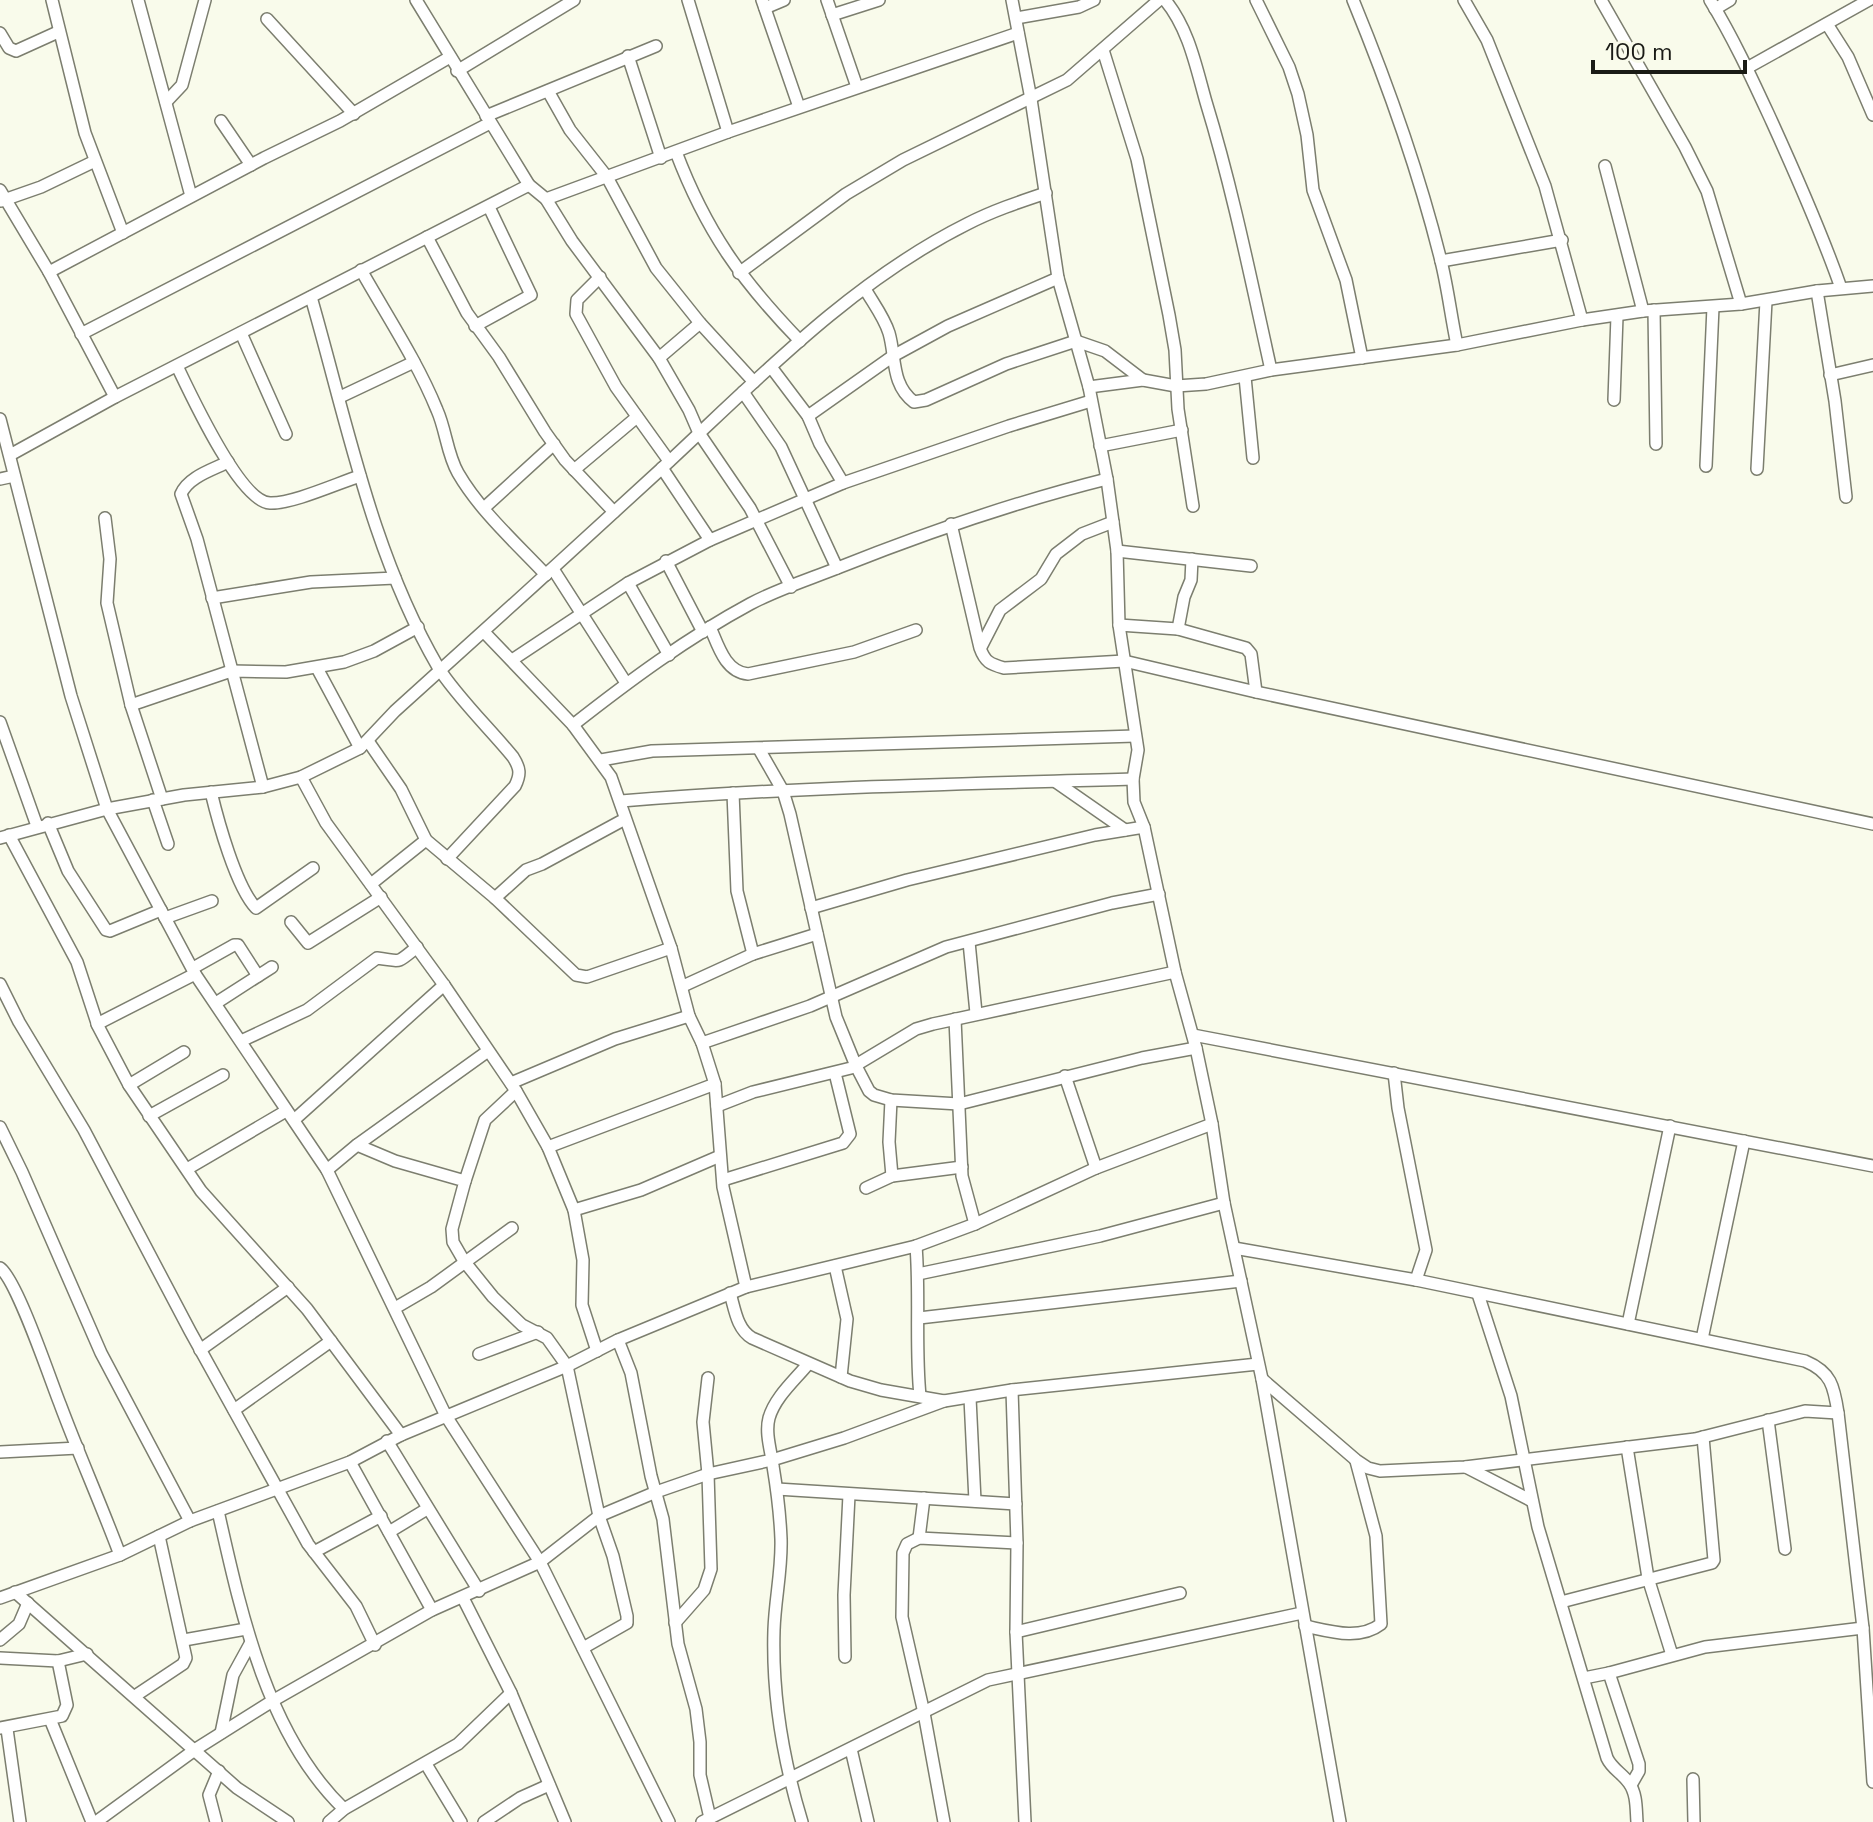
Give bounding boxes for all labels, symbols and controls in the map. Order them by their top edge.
scale bar [1593,24,1745,74]
text: 100 m [1605,36,1673,67]

